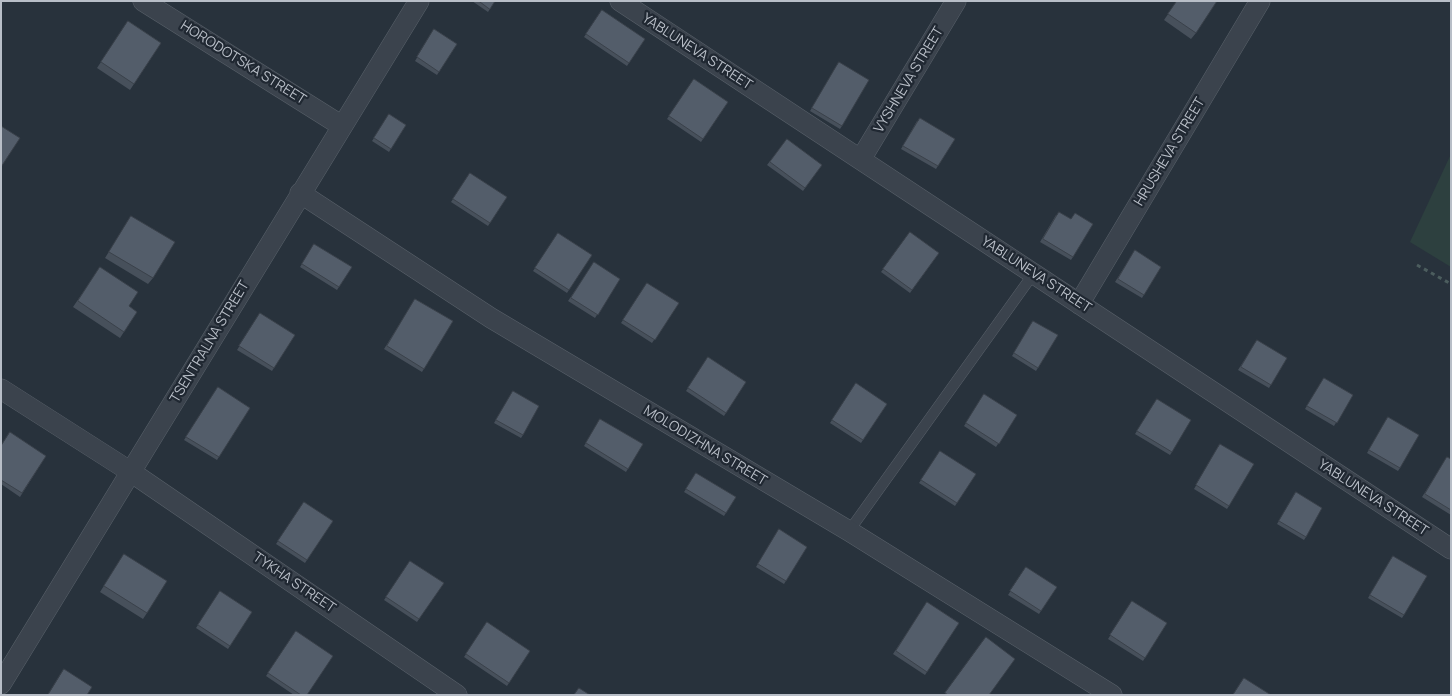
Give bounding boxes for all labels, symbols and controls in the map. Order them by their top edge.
street label: YABLUNEVA STREET [639,10,755,94]
street label: HORODOTSKA STREET [177,17,309,109]
street label: VYSHNEVA STREET [871,24,947,136]
street label: HRUSHEVA STREET [1131,95,1209,209]
street label: YABLUNEVA STREET [978,233,1094,317]
street label: TSENTRALNA STREET [167,278,253,406]
street label: MOLODIZHNA STREET [640,402,770,490]
street label: YABLUNEVA STREET [1315,456,1431,540]
street label: TYKHA STREET [249,549,339,617]

